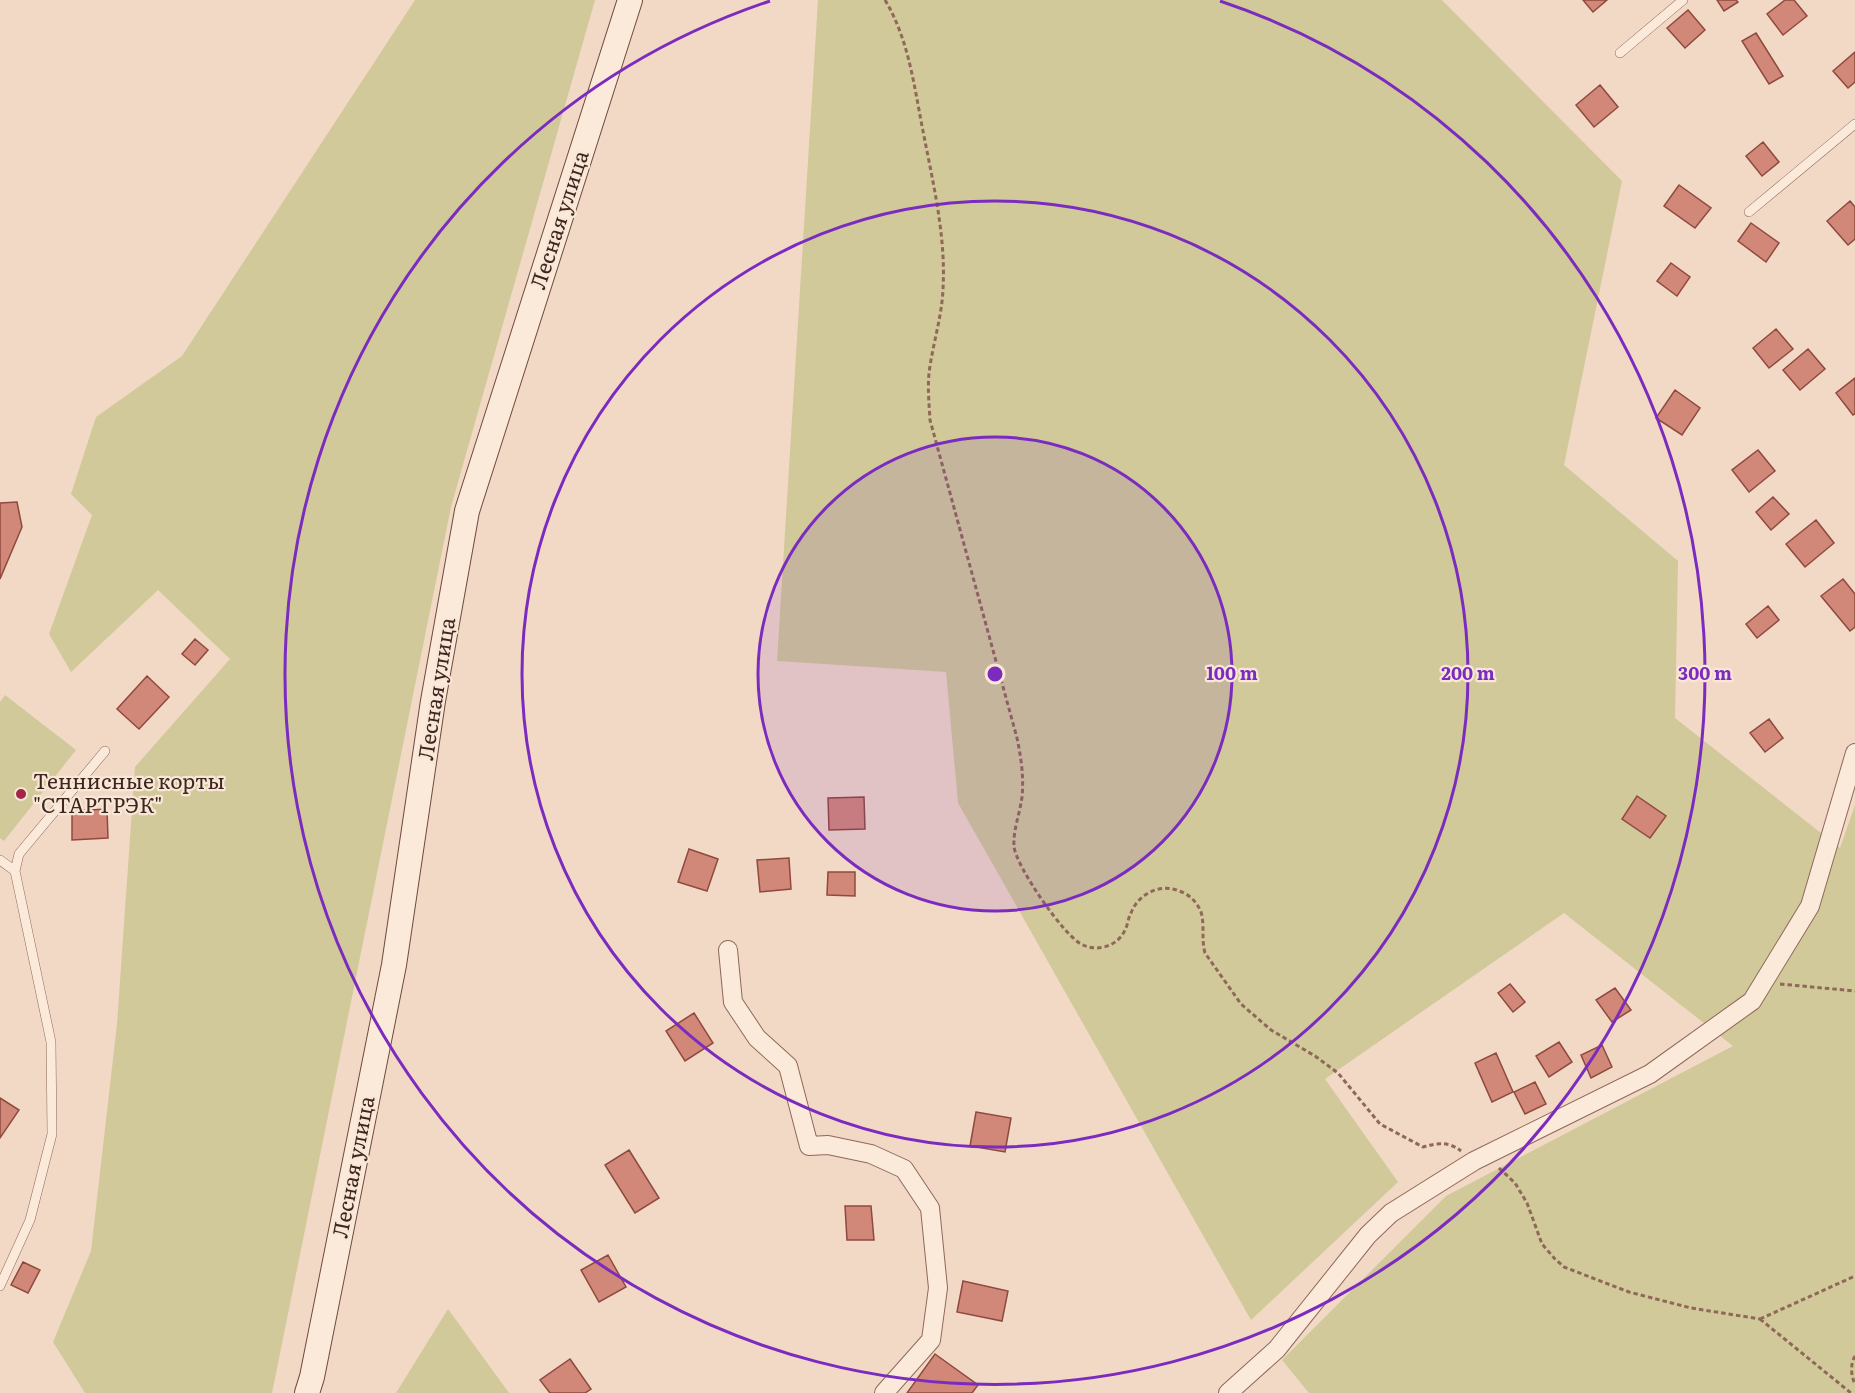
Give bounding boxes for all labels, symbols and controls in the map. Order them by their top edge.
street label: Лесная улица [521,145,595,293]
street label: Лесная улица [408,614,461,762]
text: 100 m [1206,659,1258,686]
text: 200 m [1441,659,1495,686]
text: 300 m [1678,659,1732,686]
centre of rings [985,664,1005,684]
place label: Теннисные корты "СТАРТРЭК" [33,764,225,819]
marker: Теннисные корты "СТАРТРЭК" [14,787,28,801]
street label: Лесная улица [323,1092,381,1240]

